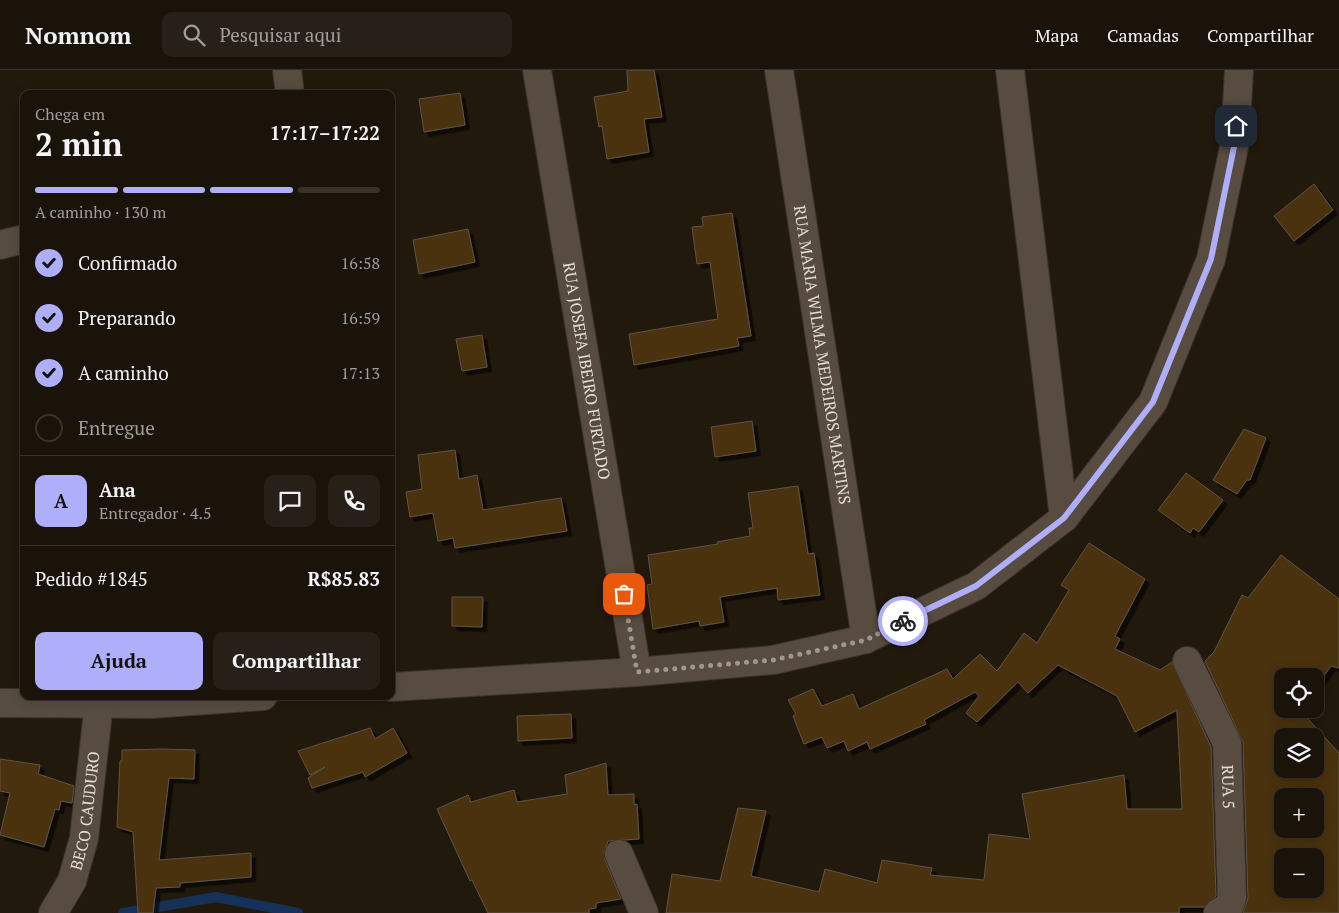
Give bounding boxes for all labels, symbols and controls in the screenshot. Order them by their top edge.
search box [162,12,512,57]
text: Nomnom [25,19,132,51]
icon: search [180,21,208,49]
text: Pesquisar aqui [220,22,341,47]
text: Mapa [1035,23,1079,47]
text: Camadas [1107,23,1179,47]
text: Compartilhar [1207,23,1314,47]
text: Chega em [35,103,105,125]
pin [1215,105,1257,147]
icon: home [1222,112,1250,140]
text: 17:17–17:22 [270,120,380,145]
text: 2 min [35,123,123,165]
text: A caminho · 130 m [35,201,166,223]
street label: RUA MARIA WILMA MEDEIROS MARTINS [789,204,856,506]
icon: check [35,249,63,277]
text: Confirmado [78,250,177,275]
text: 16:58 [341,252,380,274]
street label: RUA JOSEFA IBEIRO FURTADO [558,260,616,481]
icon: check [35,304,63,332]
text: Preparando [78,305,176,330]
text: 16:59 [341,307,380,329]
icon: check [35,359,63,387]
text: A caminho [78,360,169,385]
text: 17:13 [341,362,380,384]
text: Entregue [78,415,155,440]
button: chat [264,475,316,527]
button: phone [328,475,380,527]
text: Ana [99,477,136,502]
text: A [54,488,68,513]
text: Entregador · 4.5 [99,502,211,524]
text: Pedido #1845 [35,566,148,591]
text: R$85.83 [307,566,380,591]
pin [603,573,645,615]
icon: bag [610,580,638,608]
courier [878,596,928,646]
icon: bike [889,607,917,635]
button: Ajuda [35,632,203,690]
button: Compartilhar [213,632,380,690]
map controls [1274,668,1324,898]
button: locate [1274,668,1324,718]
button: layers [1274,728,1324,778]
street label: BECO CAUDURO [65,750,105,873]
street label: RUA 5 [1217,764,1240,809]
button: + [1274,788,1324,838]
button: − [1274,848,1324,898]

